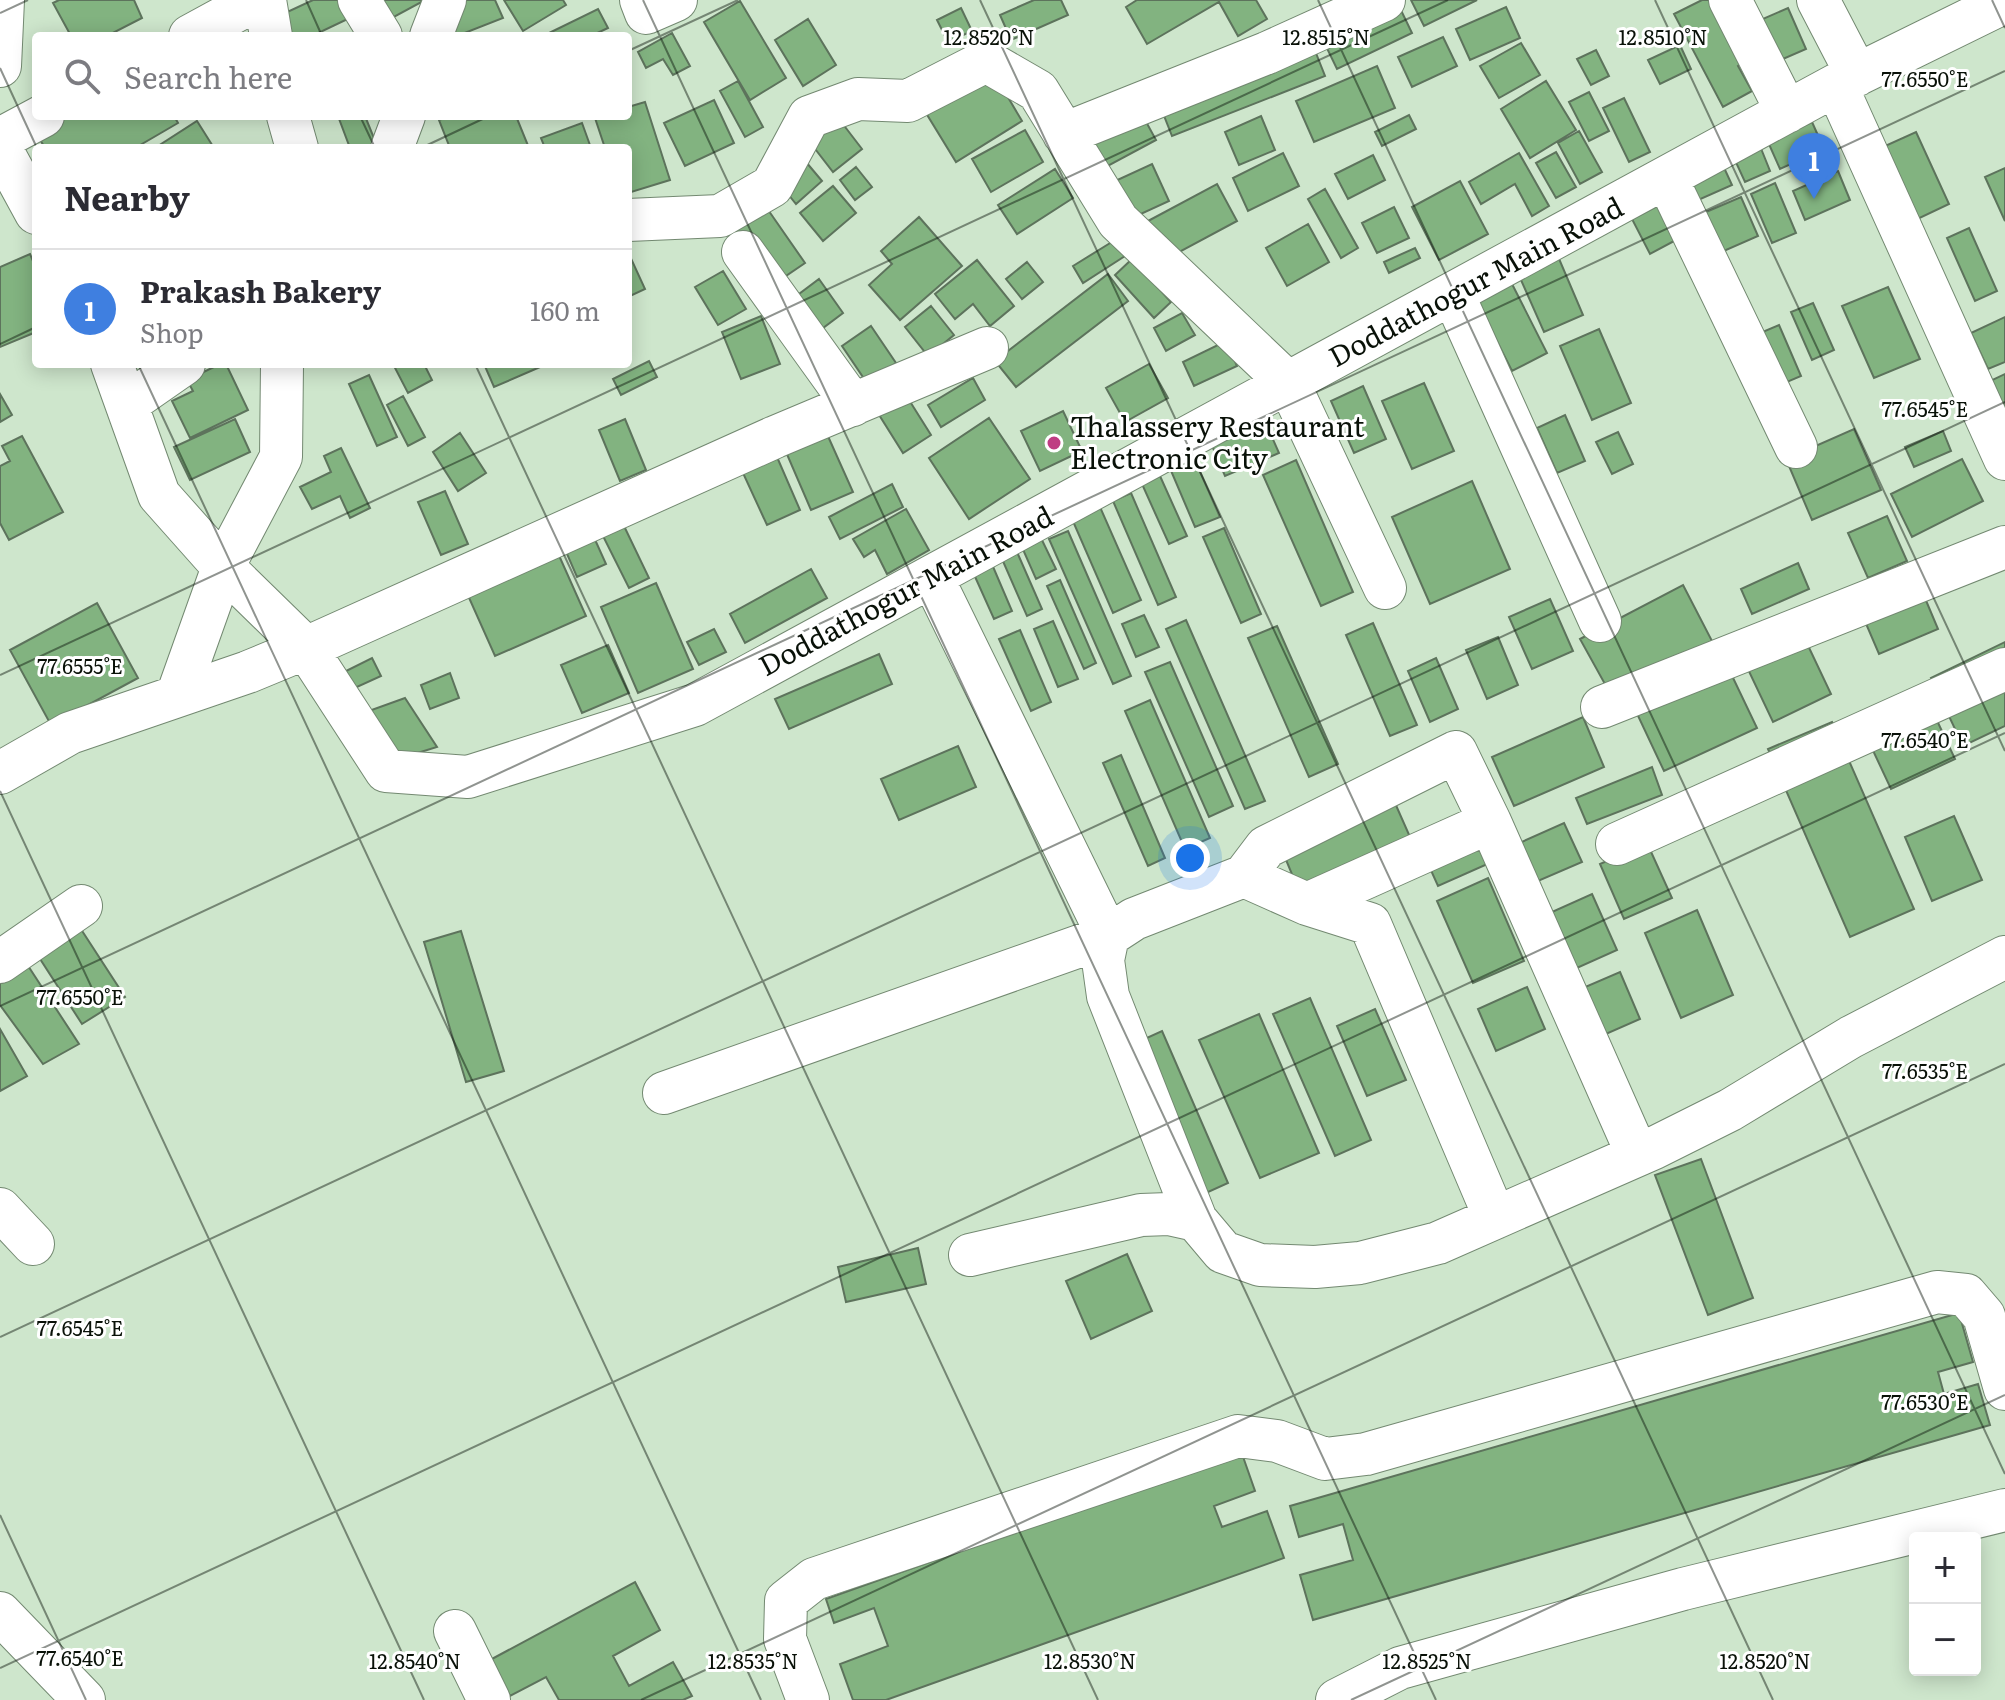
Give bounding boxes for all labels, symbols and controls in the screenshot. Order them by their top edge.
text: 12.8520°N [944,21,1034,51]
text: 12.8515°N [1282,21,1370,51]
text: 12.8510°N [1618,21,1708,51]
search box [32,32,632,120]
icon: search [60,54,104,98]
text: Search here [124,54,292,98]
text: 77.6550°E [1882,63,1968,93]
pin: 1 [1788,133,1840,199]
text: Nearby [64,171,190,221]
street label: Doddathogur Main Road [1320,185,1630,376]
text: Prakash Bakery [140,268,381,312]
text: 1 [85,290,95,329]
text: 160 m [530,290,600,329]
text: Shop [140,312,204,351]
text: 77.6545°E [1882,393,1968,423]
place label: Thalassery Restaurant Electronic City [1070,404,1365,478]
marker: Thalassery Restaurant Electronic City [1045,434,1063,452]
street label: Doddathogur Main Road [750,494,1060,685]
text: 77.6555°E [37,650,123,680]
text: 77.6540°E [1881,724,1969,754]
your location [1170,838,1210,878]
text: 77.6550°E [37,981,123,1011]
text: 77.6535°E [1882,1055,1968,1085]
text: 77.6545°E [37,1312,123,1342]
text: 77.6530°E [1881,1386,1969,1416]
map controls [1909,1532,1981,1676]
button: + [1909,1532,1981,1604]
button: − [1909,1604,1981,1676]
text: 77.6540°E [36,1642,124,1672]
text: 12.8540°N [369,1645,461,1675]
text: 12.8535°N [708,1645,798,1675]
text: 12.8530°N [1044,1645,1136,1675]
text: 12.8525°N [1382,1645,1472,1675]
text: 12.8520°N [1720,1645,1810,1675]

